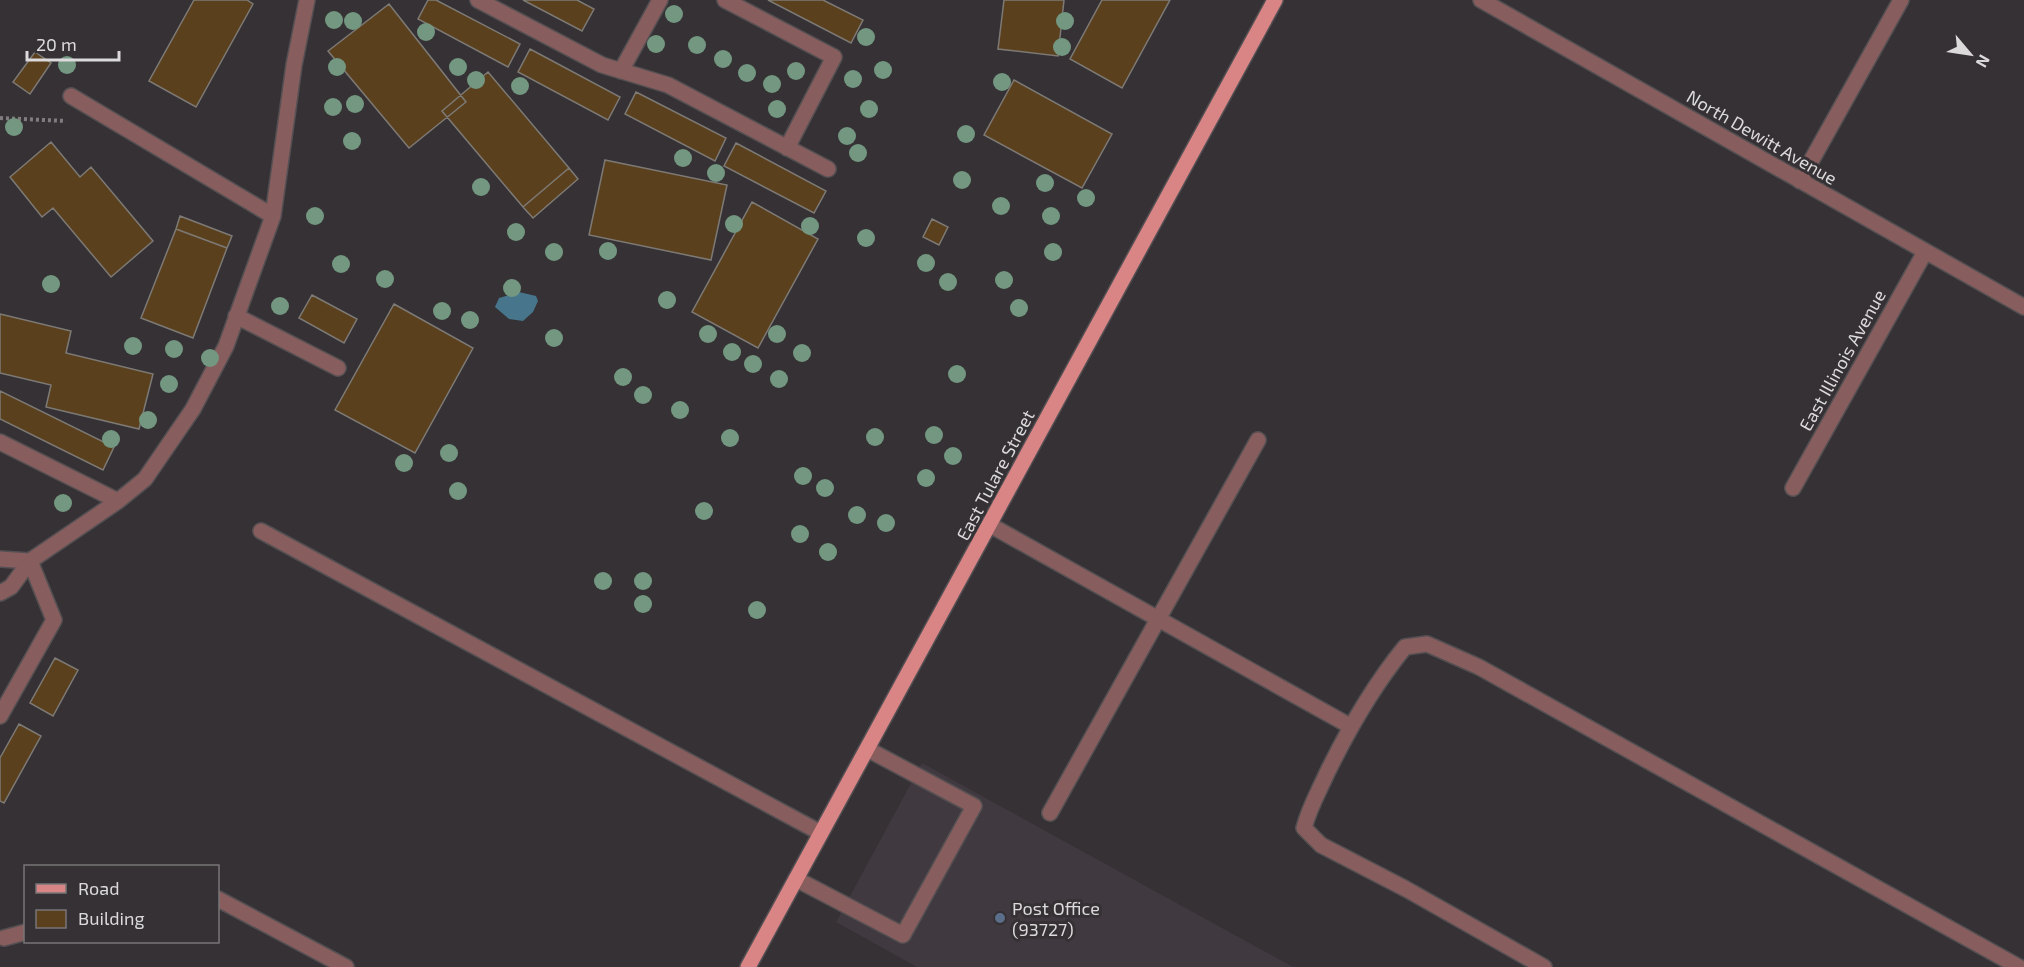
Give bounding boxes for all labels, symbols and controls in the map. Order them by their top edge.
scale bar [27,24,118,62]
north arrow [1940,24,2000,84]
text: 20 m [36,33,77,55]
text: N [1972,52,1995,71]
street label: North Dewitt Avenue [1683,85,1841,189]
street label: East Illinois Avenue [1794,286,1890,434]
street label: East Tulare Street [951,406,1039,544]
legend [24,865,219,943]
text: Road [78,877,119,899]
place label: Post Office (93727) [1012,897,1100,940]
text: Building [78,907,145,929]
marker: Post Office (93727) [993,911,1007,925]

